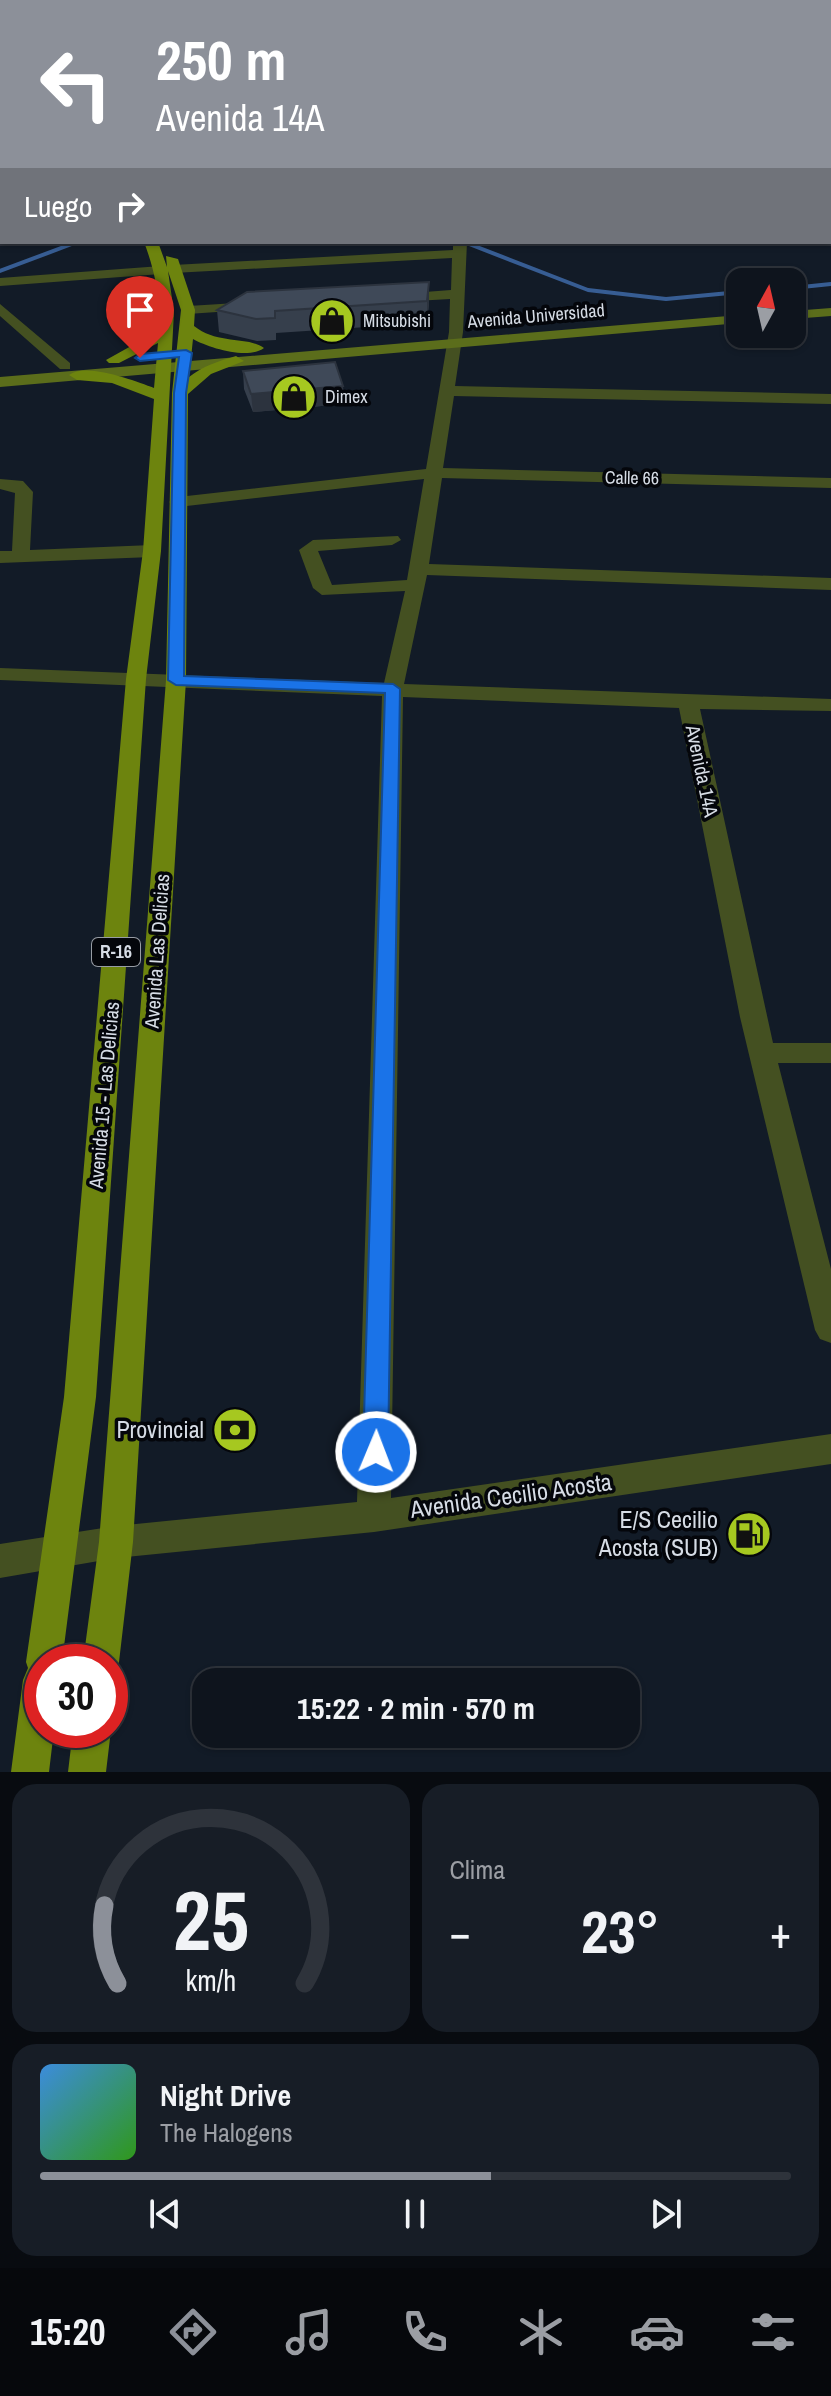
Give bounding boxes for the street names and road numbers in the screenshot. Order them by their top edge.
street label: Avenida Universidad [465,297,606,334]
street label: Calle 66 [605,465,659,490]
street label: Avenida 14A [679,721,725,820]
street label: Avenida Las Delicias [138,873,175,1030]
road number: R-16 [92,938,140,966]
street label: Avenida 15 - Las Delicias [82,1000,125,1191]
street label: Avenida Cecilio Acosta [407,1465,614,1525]

